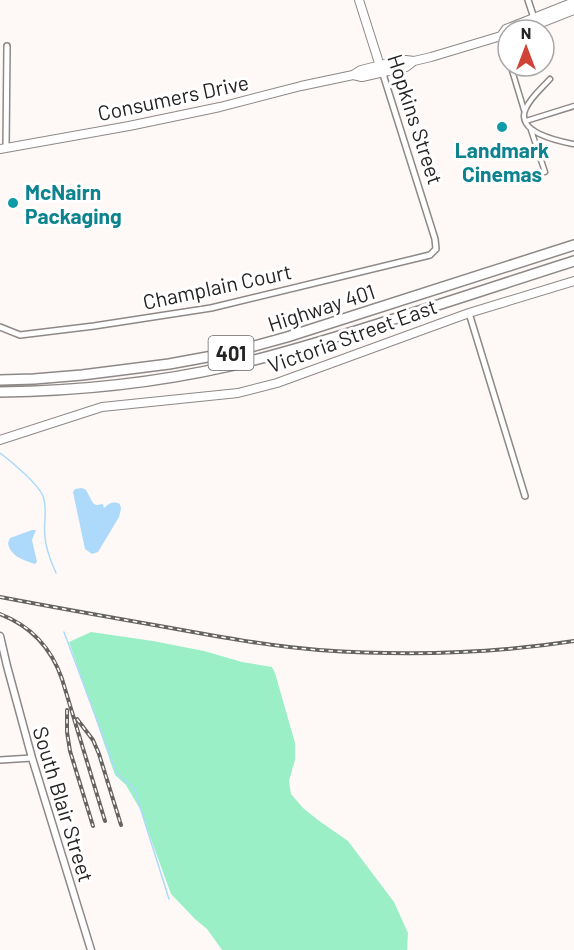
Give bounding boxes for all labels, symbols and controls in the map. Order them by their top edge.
north arrow [496,18,556,78]
text: N [521,23,531,42]
street label: Hopkins Street [383,51,449,187]
street label: Consumers Drive [95,69,251,125]
marker: Landmark Cinemas [495,120,509,134]
place label: Landmark Cinemas [455,137,549,186]
place label: McNairn Packaging [25,179,122,228]
marker: McNairn Packaging [6,196,20,210]
street label: Champlain Court [140,258,294,314]
street label: Highway 401 [264,278,378,336]
street label: Victoria Street East [264,293,440,377]
road number: 401 [208,336,254,370]
street label: South Blair Street [28,723,100,885]

